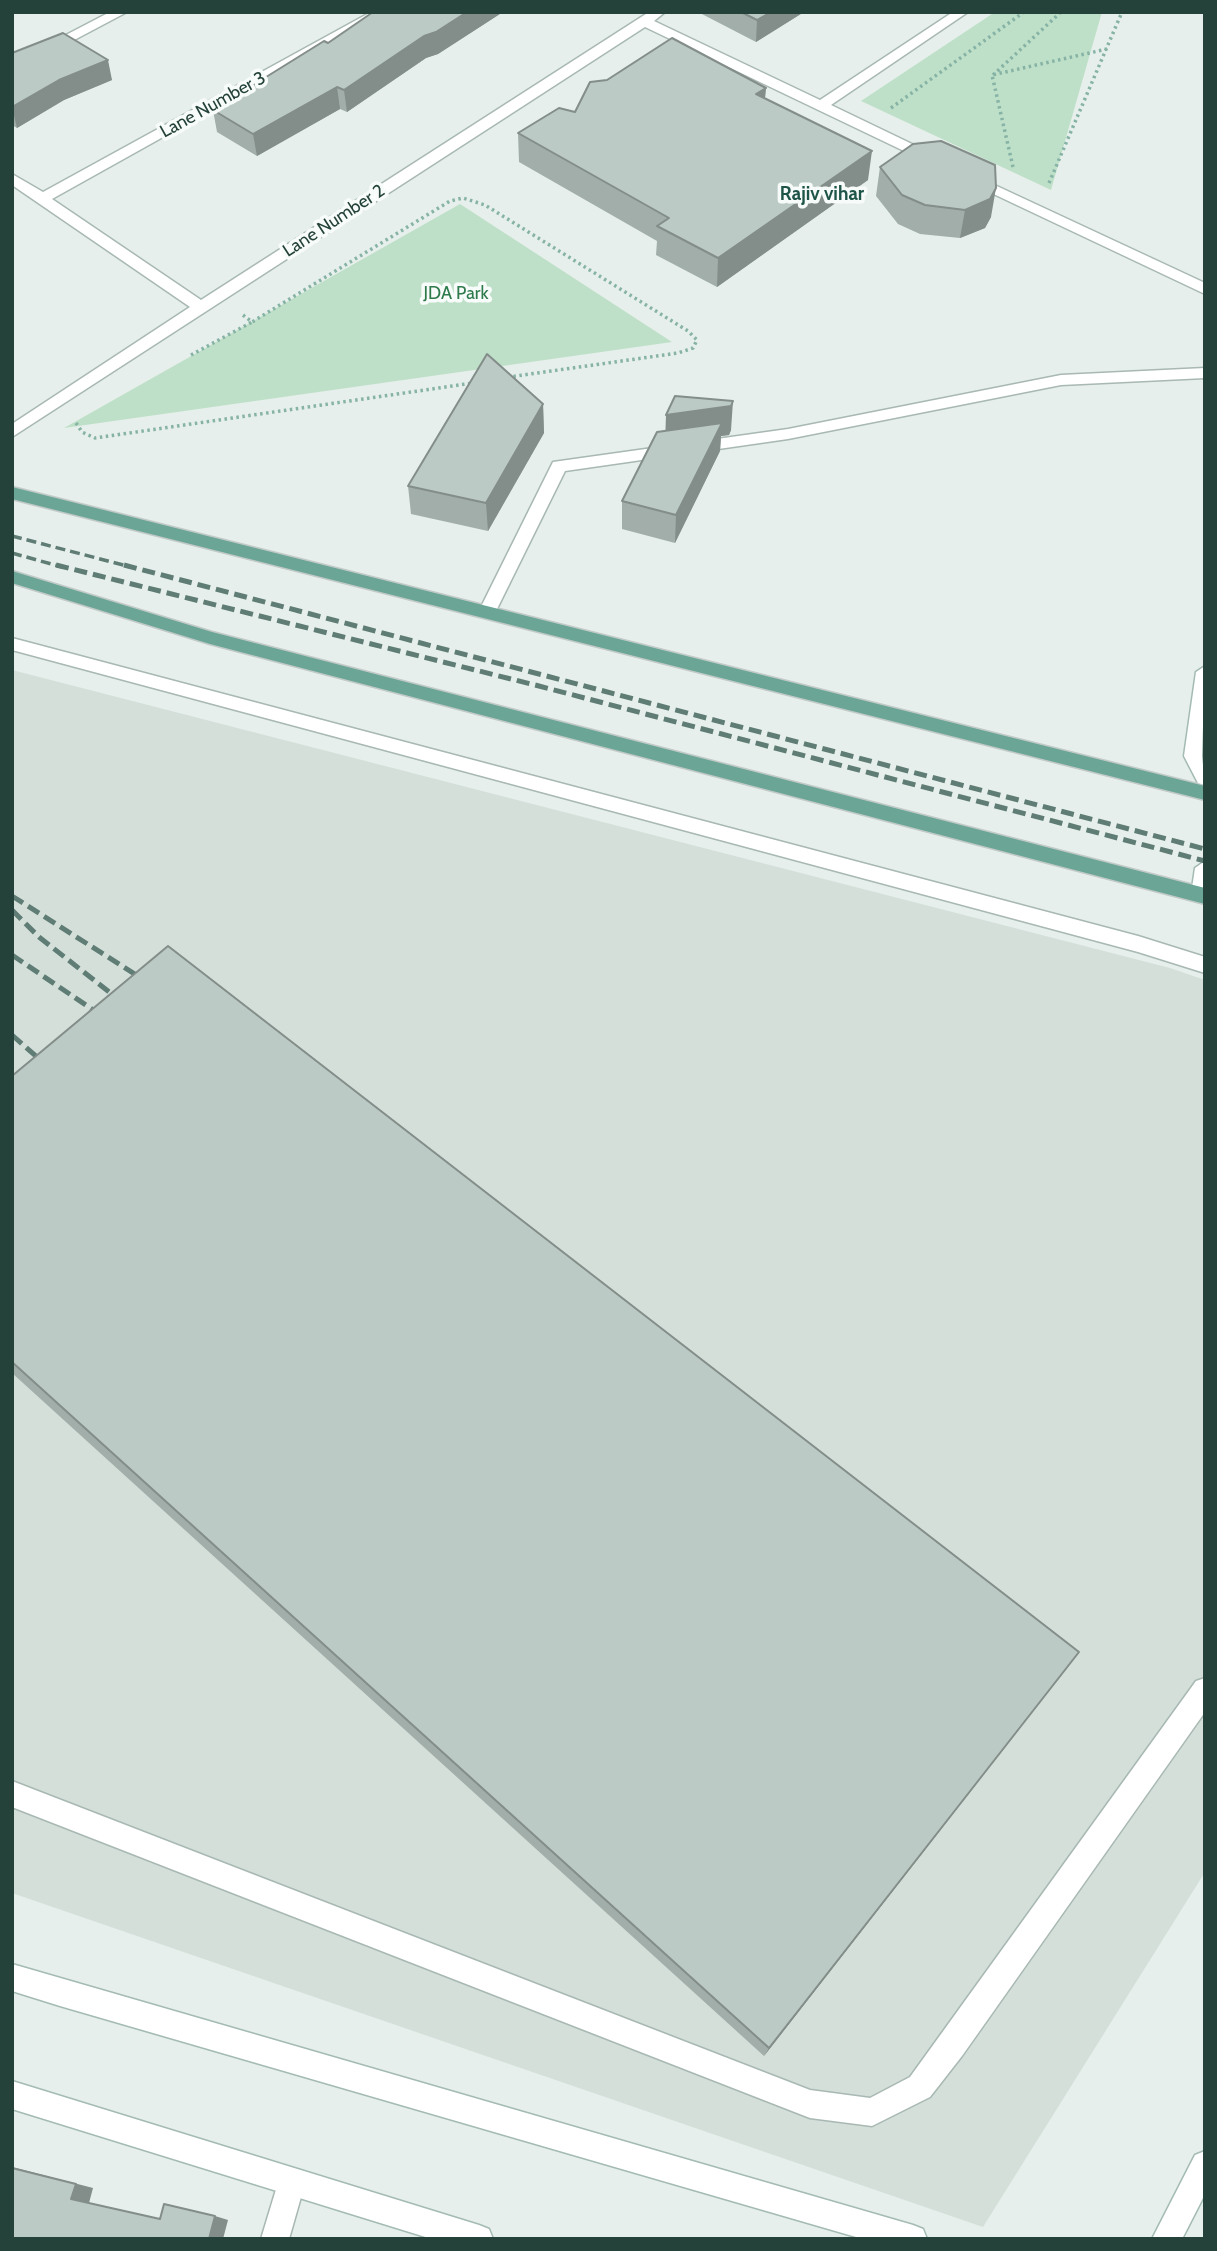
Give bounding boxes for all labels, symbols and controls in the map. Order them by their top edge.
street label: Lane Number 3 [156,67,270,143]
street label: Lane Number 2 [279,180,389,262]
district label: Rajiv vihar [780,183,864,205]
park label: JDA Park [423,283,489,305]

